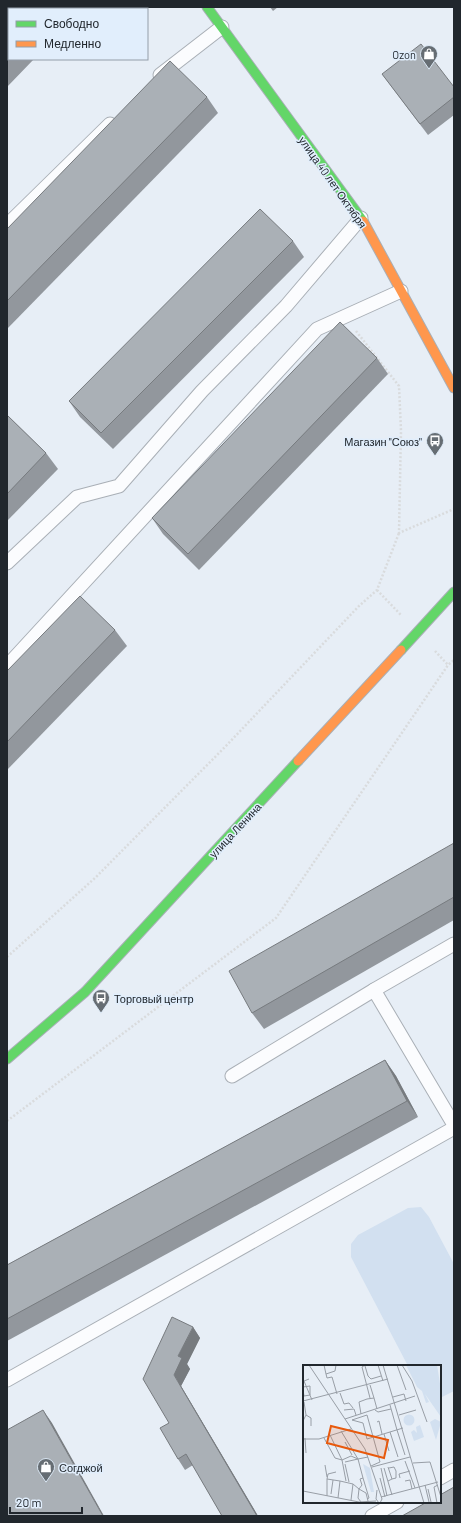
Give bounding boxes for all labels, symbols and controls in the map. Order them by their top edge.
legend [8,8,148,60]
text: Свободно [44,16,99,31]
text: Медленно [44,36,101,51]
shop icon: Ozon [419,44,439,69]
place label: Ozon [392,48,416,61]
street label: улица 40 лет Октября [296,134,370,230]
bus stop icon: Магазин "Союз" [425,431,445,456]
place label: Магазин "Союз" [344,435,422,448]
street label: улица Ленина [206,799,264,860]
bus stop icon: Торговый центр [91,988,111,1013]
place label: Торговый центр [114,992,194,1005]
inset map [303,1365,441,1503]
shop icon: Согджой [36,1457,56,1482]
place label: Согджой [59,1461,103,1474]
scale bar [10,1489,82,1515]
text: 20 m [16,1495,42,1509]

